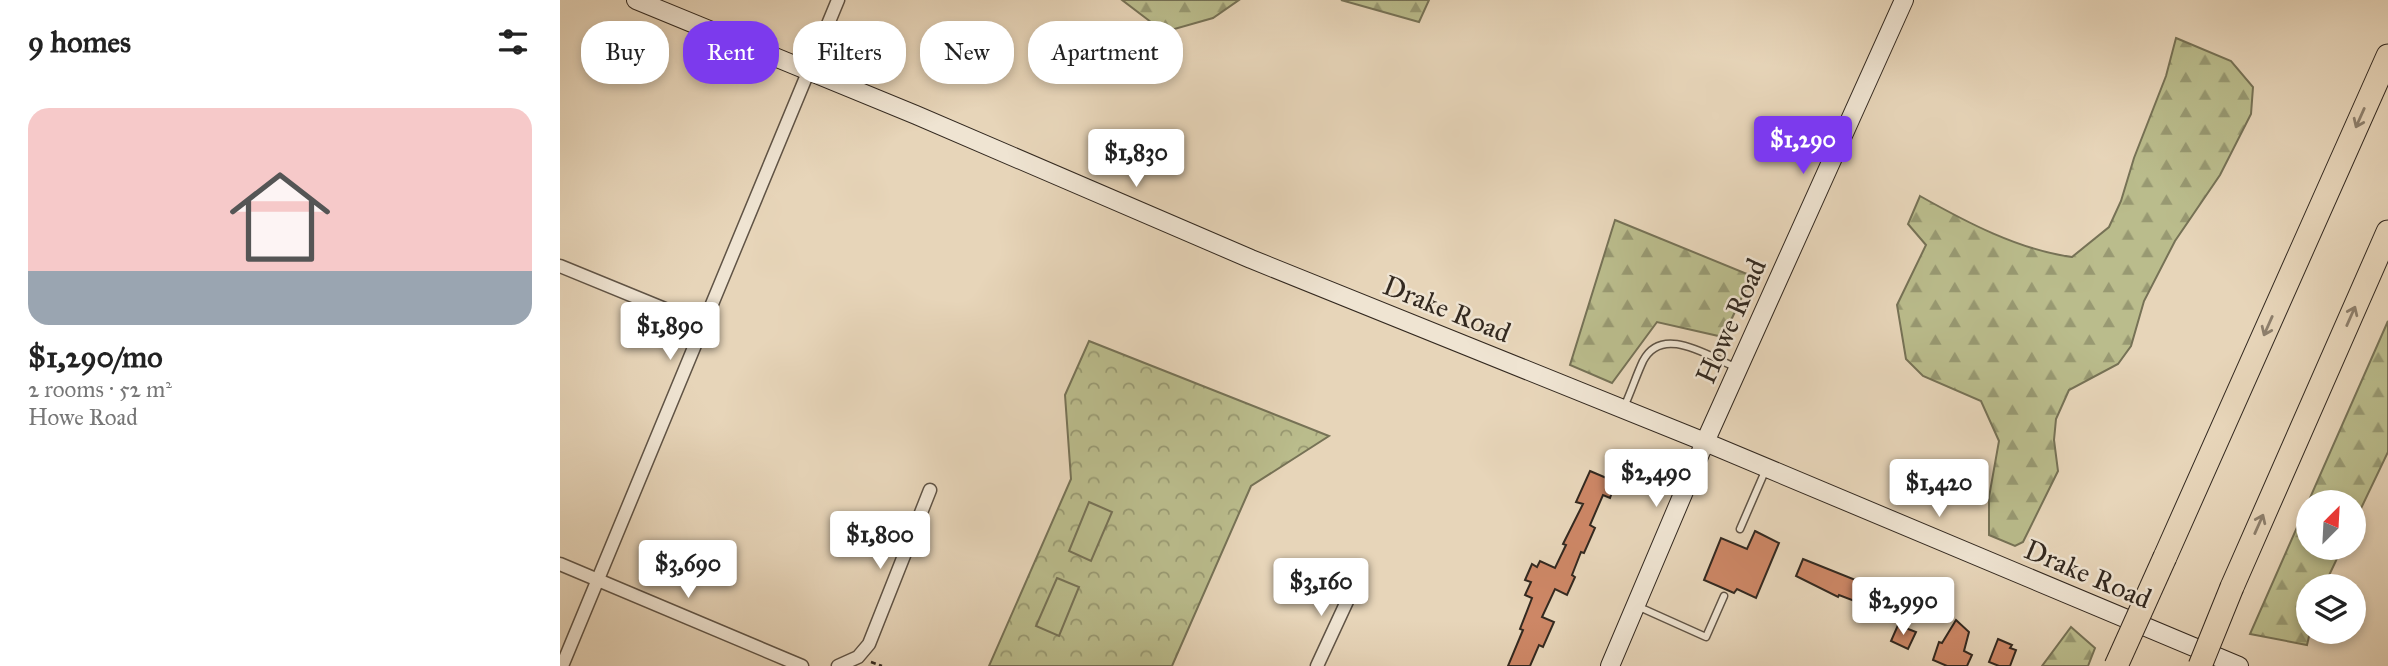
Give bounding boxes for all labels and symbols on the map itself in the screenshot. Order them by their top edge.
one-way arrow [2353,107,2366,128]
pin: $1,290 [1746,116,1860,176]
pin: $1,830 [1079,130,1193,189]
street label: Howe Road [1688,253,1774,389]
street label: Drake Road [1378,268,1516,350]
pin: $1,890 [613,302,727,362]
one-way arrow [2345,306,2358,327]
one-way arrow [2261,314,2274,336]
pin: $2,490 [1599,449,1713,509]
pin: $1,420 [1882,460,1996,519]
north arrow [2296,490,2366,560]
pin: $1,800 [823,512,937,571]
one-way arrow [2253,514,2266,535]
street label: Drake Road [2019,532,2157,616]
pin: $3,690 [631,540,745,600]
pin: $3,160 [1264,558,1378,618]
pin: $2,990 [1846,578,1960,637]

